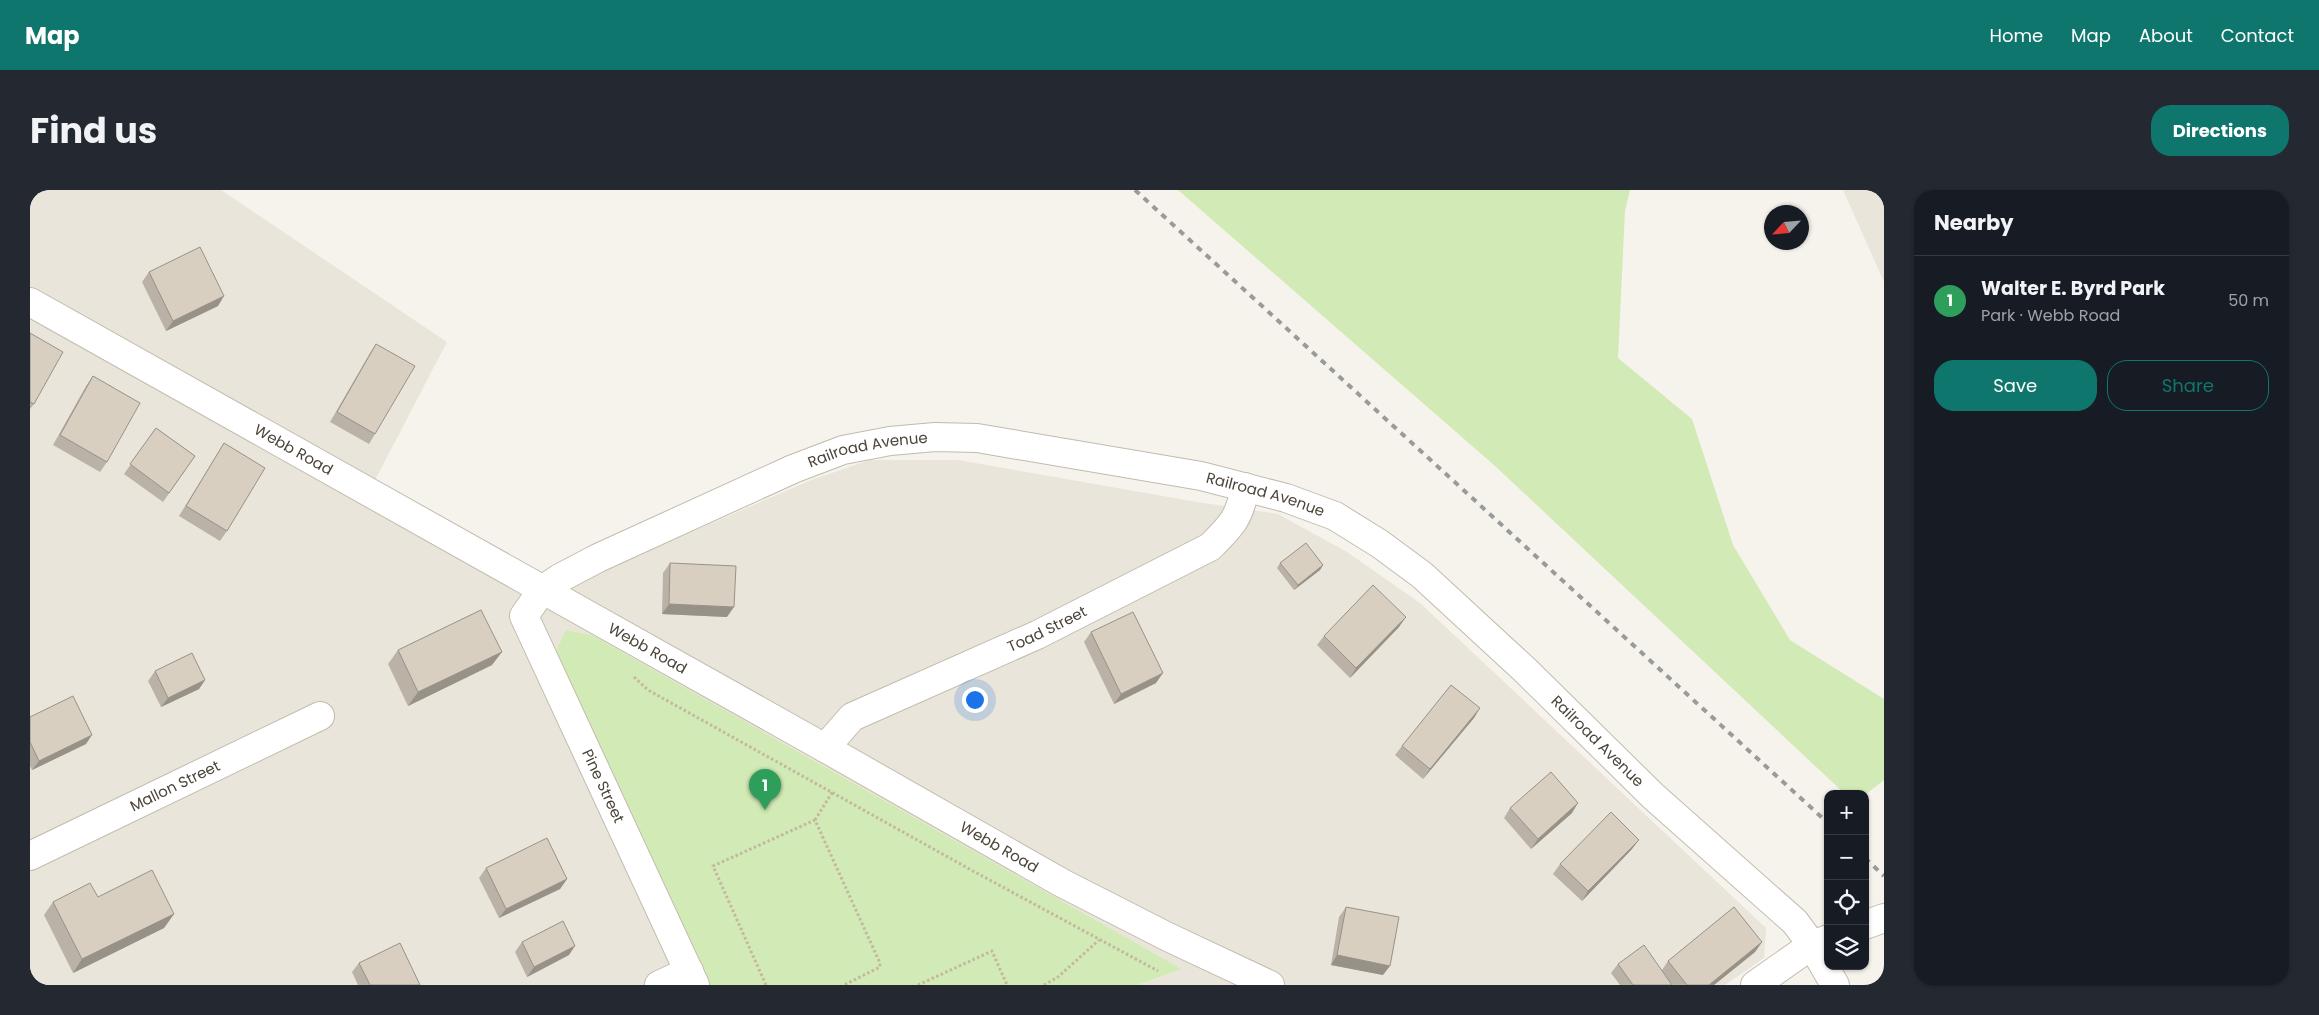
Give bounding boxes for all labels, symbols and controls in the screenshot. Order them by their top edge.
text: Map [25,19,80,52]
text: Home [1989,23,2043,48]
text: Map [2071,23,2111,48]
text: About [2139,23,2193,48]
text: Contact [2221,23,2294,48]
button: Directions [2151,105,2289,156]
text: Find us [30,106,157,155]
north arrow [1764,205,1809,250]
text: Nearby [1934,208,2014,237]
text: Walter E. Byrd Park [1981,275,2165,302]
text: 1 [1947,289,1953,312]
text: 50 m [2228,289,2269,312]
text: Park · Webb Road [1981,304,2120,327]
button: Save [1934,360,2097,411]
button: Share [2107,360,2269,411]
street label: Webb Road [250,419,337,480]
street label: Railroad Avenue [804,427,928,472]
street label: Railroad Avenue [1204,467,1328,521]
street label: Toad Street [1004,600,1090,657]
street label: Webb Road [605,617,691,678]
your location [962,687,988,713]
street label: Railroad Avenue [1547,691,1649,791]
street label: Pine Street [577,745,630,826]
street label: Mallon Street [126,755,223,816]
pin: 1 [749,769,781,810]
map controls [1824,790,1869,970]
button: + [1824,790,1869,835]
street label: Webb Road [956,816,1043,877]
button: − [1824,835,1869,880]
button: locate [1824,880,1869,925]
button: layers [1824,925,1869,970]

